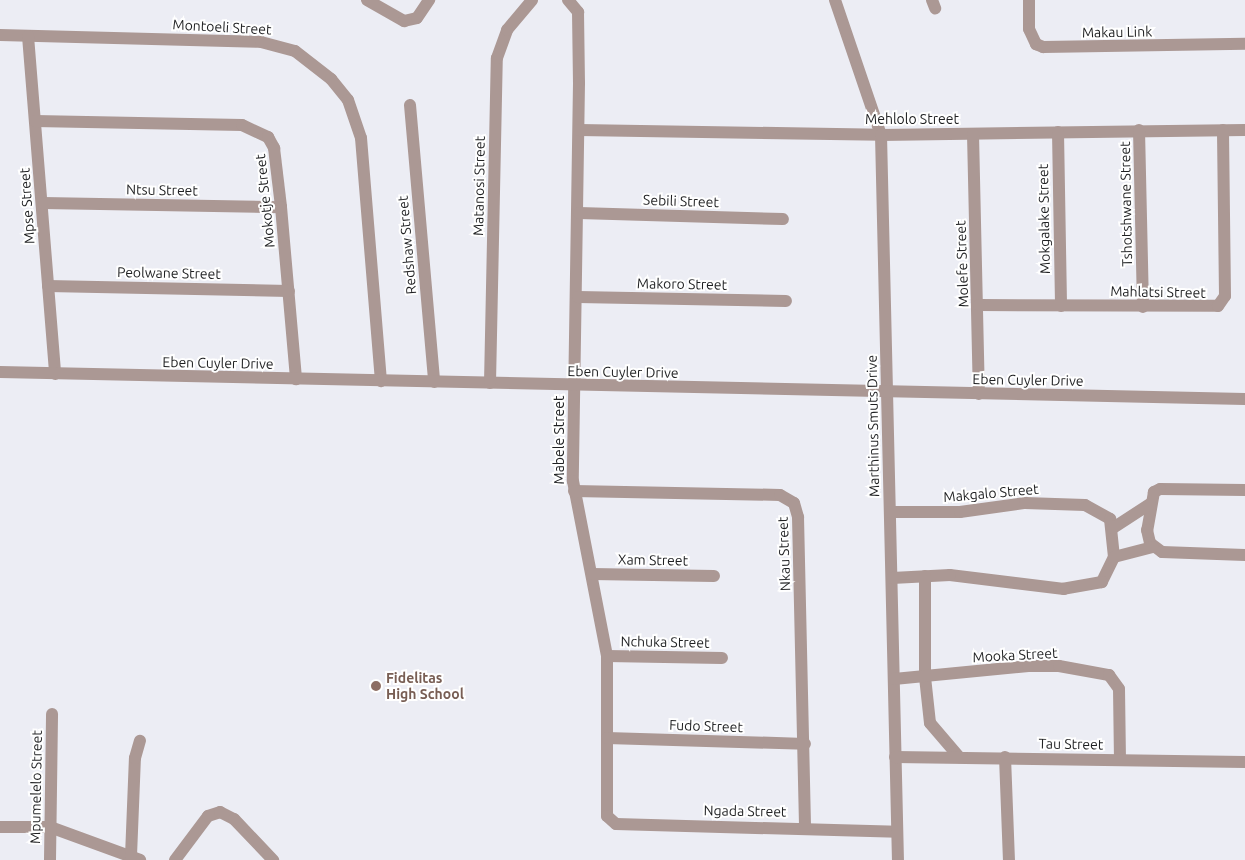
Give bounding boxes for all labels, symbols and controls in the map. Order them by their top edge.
street label: Montoeli Street [172,16,272,38]
street label: Makau Link [1082,23,1152,41]
street label: Mehlolo Street [865,111,959,127]
street label: Matanosi Street [470,136,488,236]
street label: Tshotshwane Street [1117,141,1135,267]
street label: Mokotje Street [252,153,278,249]
street label: Mokgalake Street [1035,164,1053,274]
street label: Mpse Street [16,167,38,245]
street label: Ntsu Street [126,181,198,199]
street label: Sebili Street [643,191,719,211]
street label: Redshaw Street [394,195,420,295]
street label: Molefe Street [952,220,972,308]
street label: Peolwane Street [117,264,221,282]
street label: Makoro Street [637,275,727,293]
street label: Mahlatsi Street [1110,283,1206,301]
street label: Eben Cuyler Drive [162,354,274,372]
street label: Marthinus Smuts Drive [863,355,883,497]
street label: Eben Cuyler Drive [567,363,679,381]
street label: Eben Cuyler Drive [972,371,1084,389]
street label: Mabele Street [551,396,567,484]
street label: Makgalo Street [943,480,1039,506]
street label: Nkau Street [774,516,794,592]
street label: Xam Street [618,551,688,569]
street label: Nchuka Street [620,633,710,651]
street label: Mooka Street [972,644,1058,666]
place label: Fidelitas High School [386,670,464,702]
marker: Fidelitas High School [370,680,382,692]
street label: Fudo Street [669,716,743,736]
street label: Mpumelelo Street [27,730,45,844]
street label: Tau Street [1038,735,1104,753]
street label: Ngada Street [703,802,787,820]

